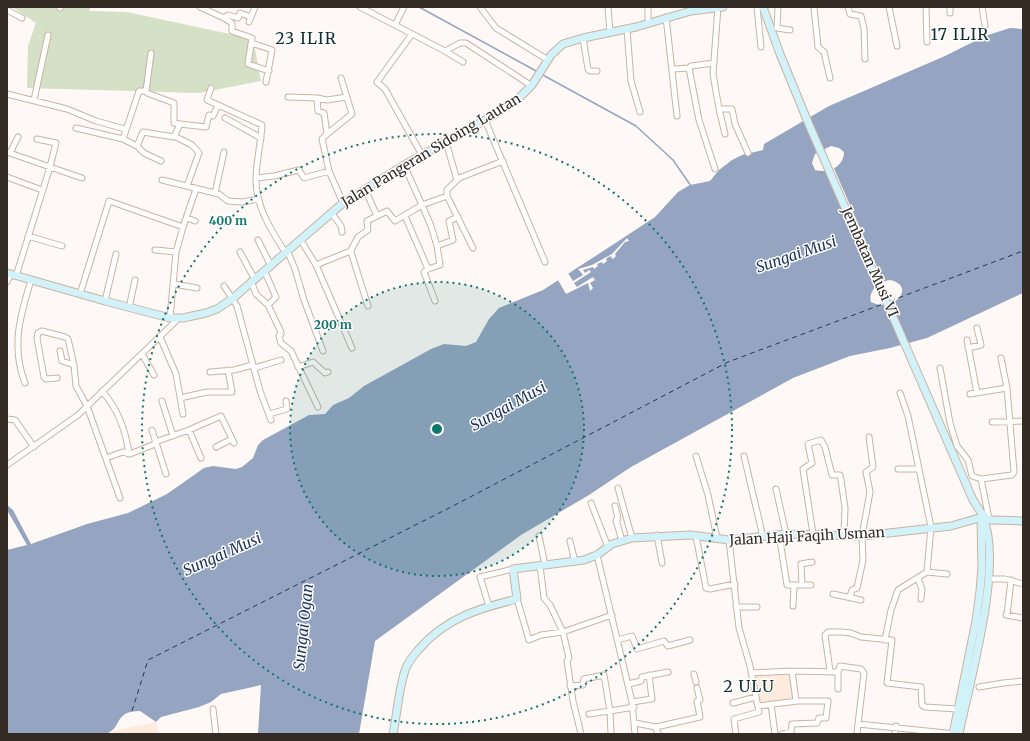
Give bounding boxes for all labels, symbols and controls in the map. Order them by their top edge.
district label: 17 ILIR [930,24,990,44]
district label: 23 ILIR [275,28,337,48]
street label: Jalan Pangeran Sidoing Lautan [337,89,524,211]
street label: Jembatan Musi VI [837,203,902,320]
text: 400 m [209,213,247,228]
water label: Sungai Musi [753,231,839,277]
text: 200 m [314,317,352,332]
water label: Sungai Musi [467,377,549,435]
centre of rings [430,422,444,436]
street label: Jalan Haji Faqih Usman [728,523,885,549]
water label: Sungai Musi [180,528,264,580]
water label: Sungai Ogan [289,583,317,671]
district label: 2 ULU [723,676,775,696]

